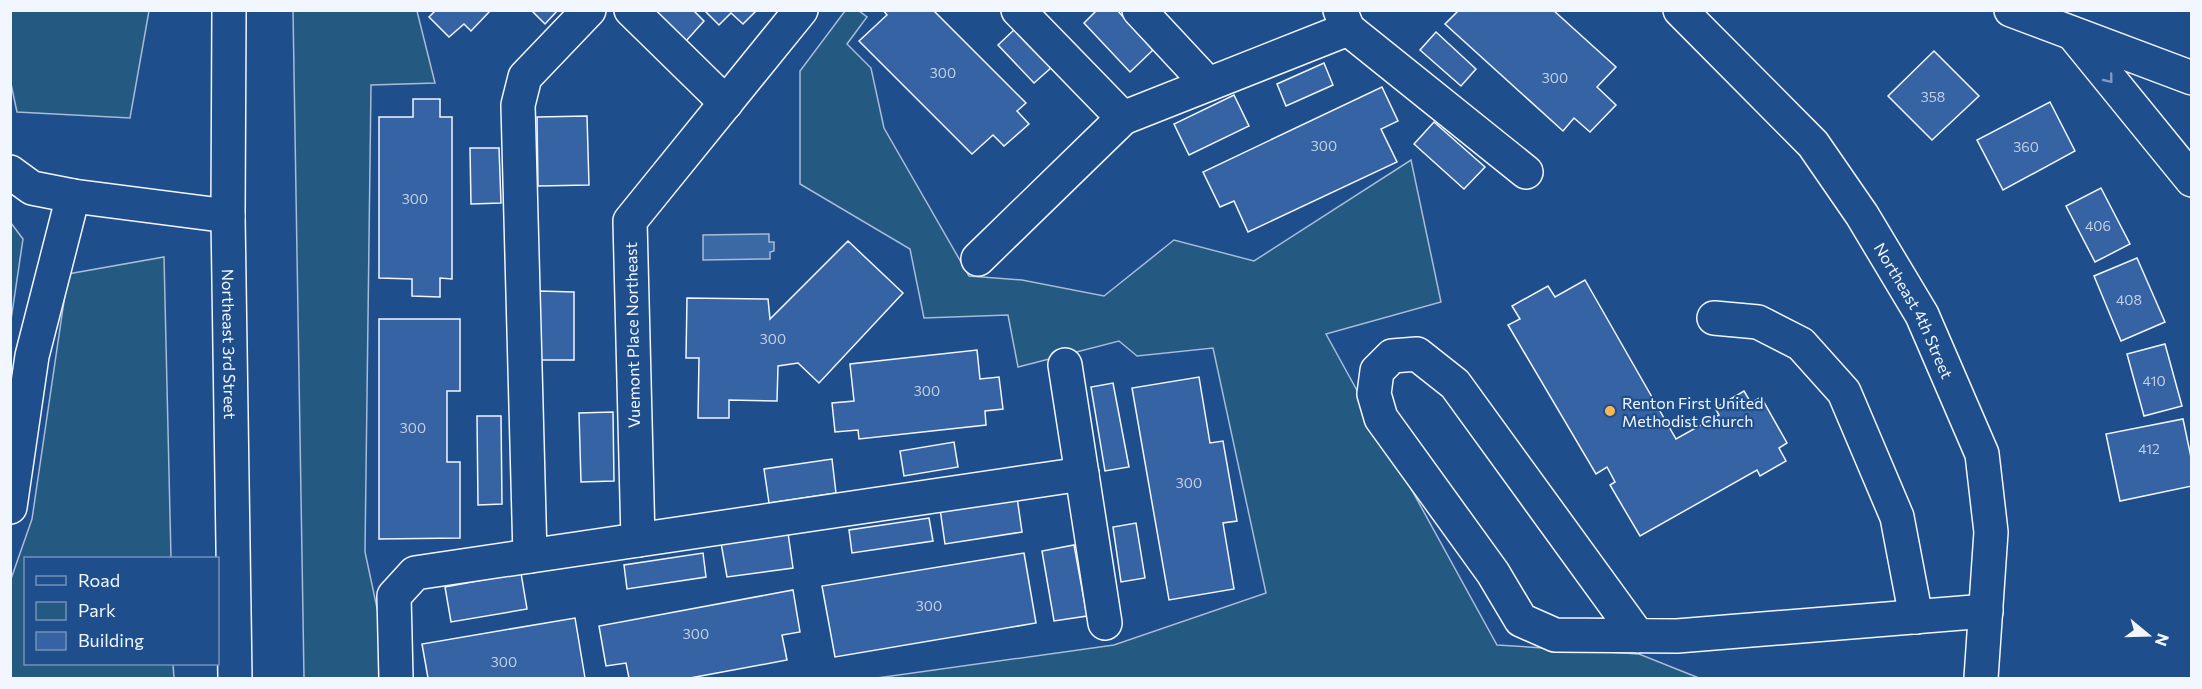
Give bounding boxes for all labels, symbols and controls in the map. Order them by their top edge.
house number: 300 [930,64,956,81]
house number: 300 [1542,69,1568,86]
one-way arrow [2102,72,2113,83]
house number: 358 [1921,88,1945,105]
house number: 300 [1311,137,1337,154]
house number: 360 [2013,138,2039,155]
house number: 300 [402,190,428,207]
house number: 406 [2085,217,2111,234]
street label: Northeast 4th Street [1871,239,1958,382]
street label: Vuemont Place Northeast [621,241,643,428]
street label: Northeast 3rd Street [219,269,241,420]
house number: 408 [2116,291,2142,308]
house number: 300 [760,330,786,347]
house number: 410 [2142,372,2166,389]
house number: 300 [914,382,940,399]
place label: Renton First United Methodist Church [1622,393,1763,430]
marker: Renton First United Methodist Church [1603,404,1617,418]
house number: 300 [400,419,426,436]
house number: 412 [2138,440,2160,457]
house number: 300 [1176,474,1202,491]
legend [24,557,219,665]
text: Road [78,569,120,591]
house number: 300 [916,597,942,614]
text: Park [78,599,116,621]
north arrow [2118,605,2178,665]
house number: 300 [683,625,709,642]
text: Building [78,629,144,651]
text: N [2152,631,2174,649]
house number: 300 [491,653,517,670]

